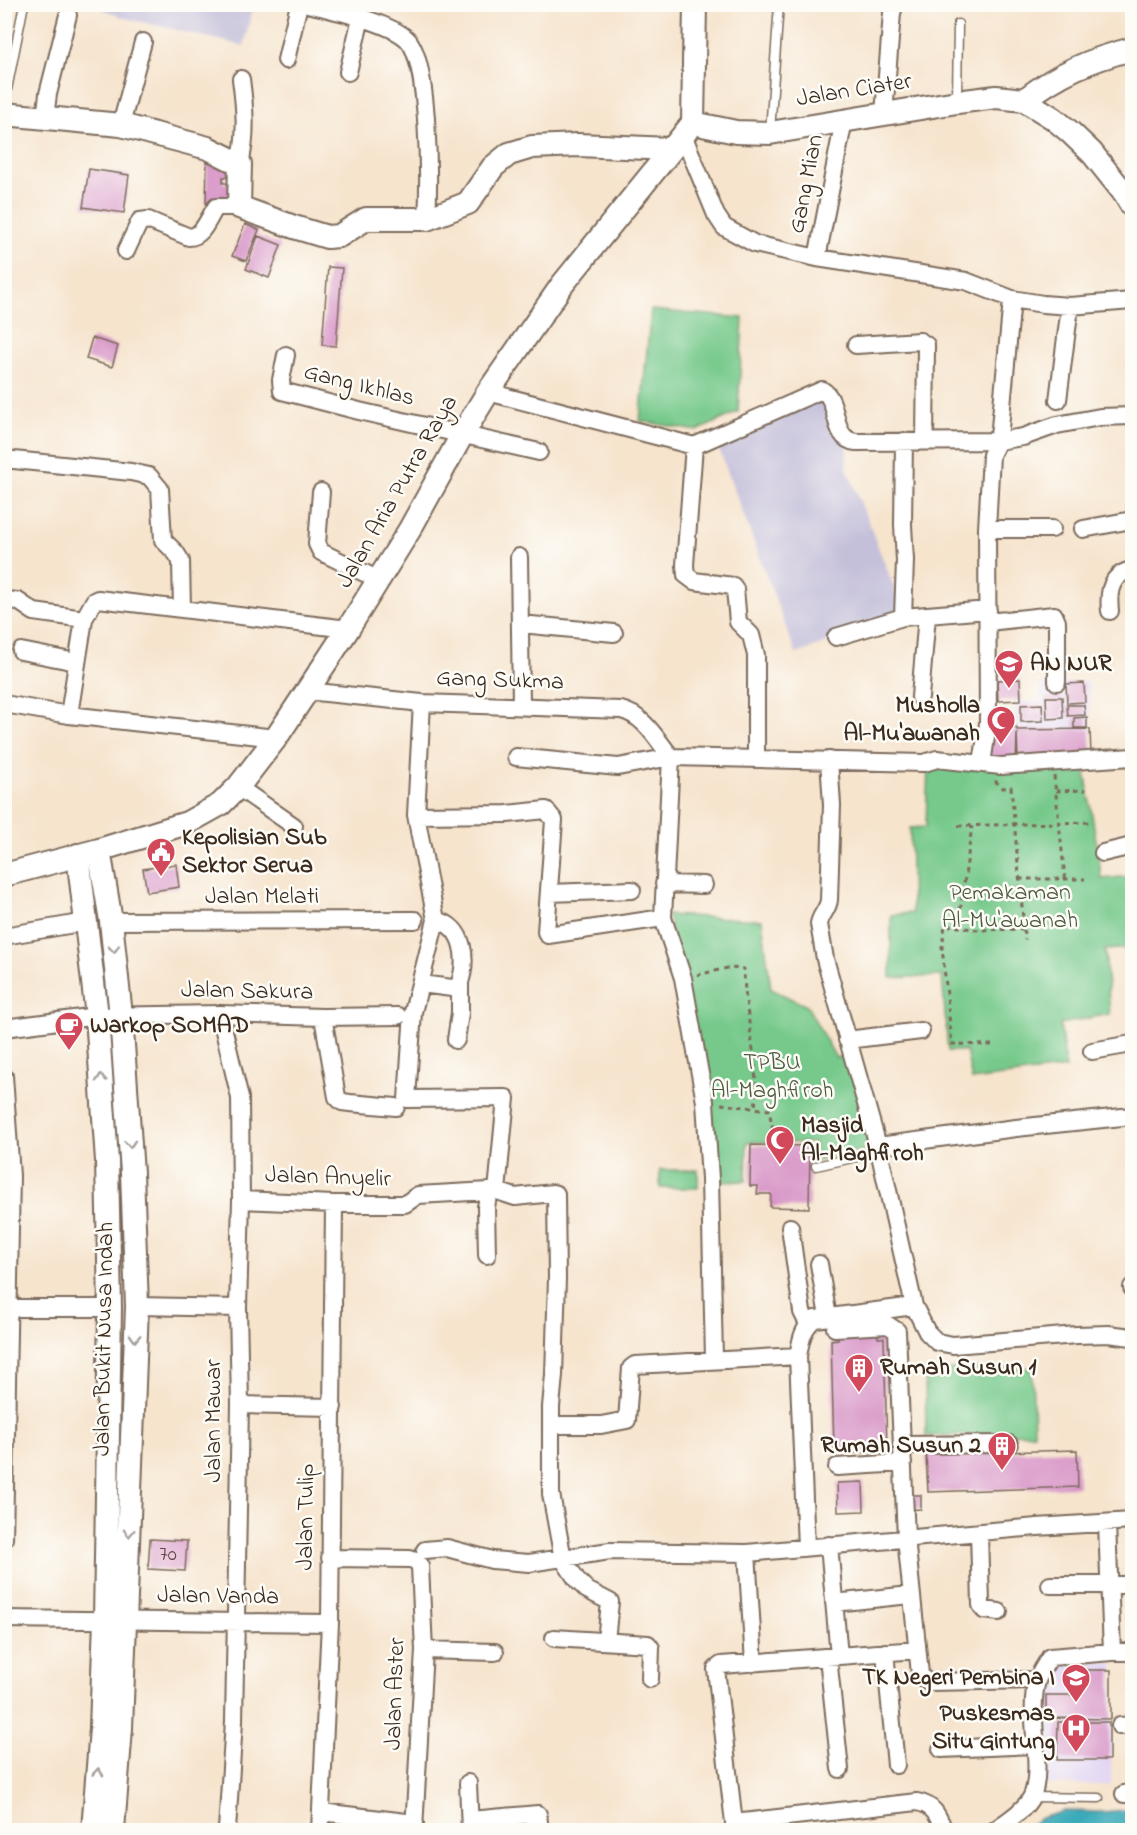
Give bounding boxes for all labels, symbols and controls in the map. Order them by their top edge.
street label: Jalan Ciater [794,65,915,117]
street label: Gang Mian [780,131,834,237]
street label: Gang Ikhlas [300,355,418,417]
street label: Jalan Aria Putra Raya [328,389,469,596]
place label: AN NUR [1030,647,1112,682]
school or university icon: AN NUR [993,648,1025,690]
street label: Gang Sukma [436,661,564,701]
place label: Musholla Al-Mu'awanah [844,689,980,752]
mosque icon: Musholla Al-Mu'awanah [985,704,1017,746]
place label: Kepolisian Sub Sektor Serua [182,821,327,884]
public building icon: Kepolisian Sub Sektor Serua [145,836,177,878]
park label: Pemakaman Al-Mu'awanah [942,876,1078,939]
street label: Jalan Melati [205,880,319,915]
one-way arrow [107,945,119,954]
street label: Jalan Sakura [180,973,314,1011]
place label: Warkop SOMAD [90,1009,249,1044]
cafe icon: Warkop SOMAD [53,1010,85,1052]
park label: TPBU Al-Maghfiroh [711,1046,833,1109]
one-way arrow [95,1074,108,1083]
place label: Masjid Al-Maghfiroh [801,1109,924,1173]
mosque icon: Masjid Al-Maghfiroh [764,1124,796,1166]
one-way arrow [123,1139,136,1148]
street label: Jalan Anyelir [264,1158,392,1199]
street label: Jalan Bukit Nusa Indah [85,1221,125,1457]
one-way arrow [129,1334,142,1343]
place label: Rumah Susun 1 [880,1351,1037,1386]
building icon: Rumah Susun 1 [843,1352,875,1394]
street label: Jalan Mawar [197,1359,232,1483]
place label: Rumah Susun 2 [820,1429,981,1464]
building icon: Rumah Susun 2 [986,1430,1018,1472]
street label: Jalan Tulip [289,1463,325,1571]
one-way arrow [122,1529,135,1538]
house number: 70 [159,1540,177,1570]
street label: Jalan Vanda [157,1578,279,1616]
street label: Jalan Aster [377,1636,415,1751]
place label: TK Negeri Pembina I [862,1661,1055,1697]
school or university icon: TK Negeri Pembina I [1060,1662,1092,1704]
place label: Puskesmas Situ Gintung [932,1697,1055,1761]
hospital icon: Puskesmas Situ Gintung [1060,1712,1092,1754]
one-way arrow [91,1768,104,1777]

